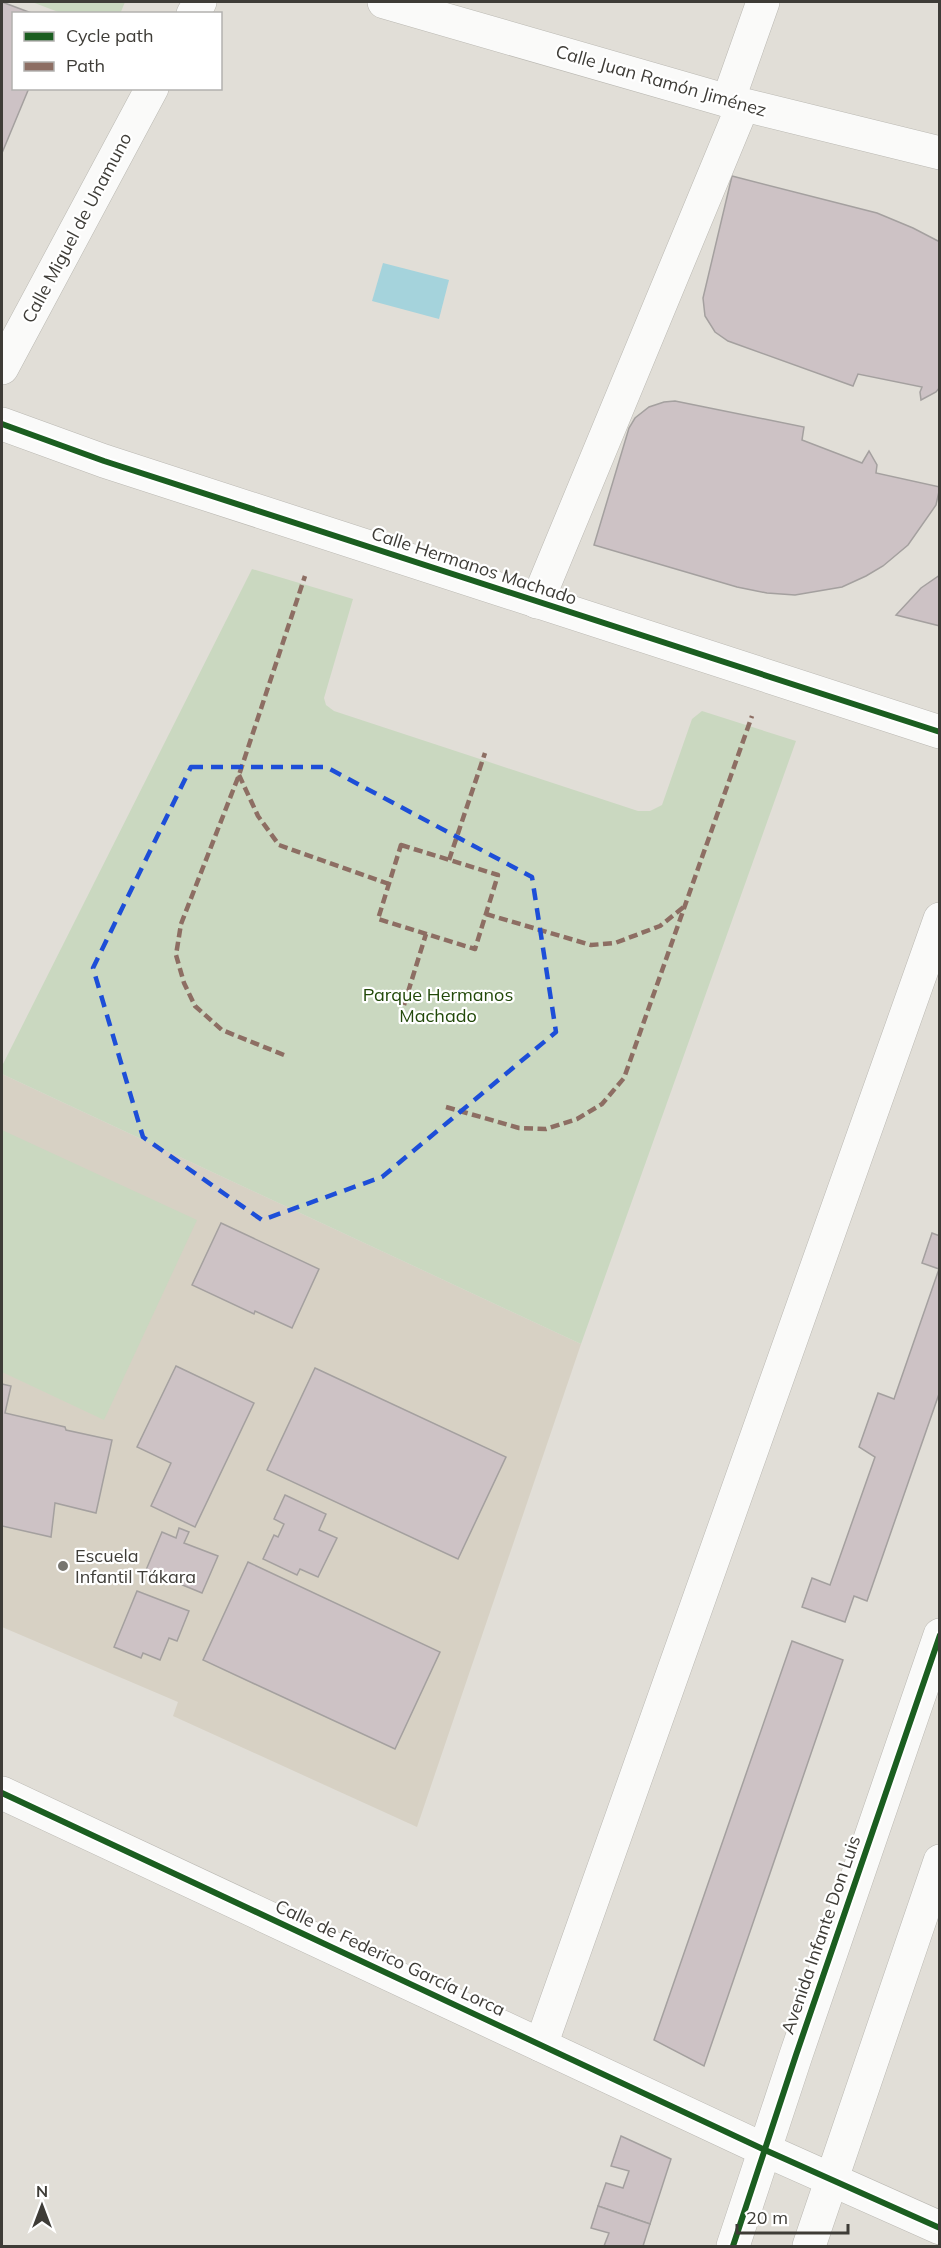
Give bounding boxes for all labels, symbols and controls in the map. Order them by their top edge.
legend [12,12,222,90]
text: Cycle path [66,24,153,47]
street label: Calle Juan Ramón Jiménez [553,39,769,122]
text: Path [66,54,105,77]
street label: Calle Miguel de Unamuno [17,129,137,327]
street label: Calle Hermanos Machado [369,521,580,610]
park label: Parque Hermanos Machado [363,983,513,1027]
place label: Escuela Infantil Tákara [75,1544,196,1588]
marker: Escuela Infantil Tákara [56,1559,70,1573]
street label: Avenida Infante Don Luis [776,1832,865,2037]
street label: Calle de Federico García Lorca [272,1894,509,2021]
north arrow [12,2176,72,2236]
text: N [36,2181,48,2201]
scale bar [737,2197,848,2235]
text: 20 m [746,2206,788,2229]

